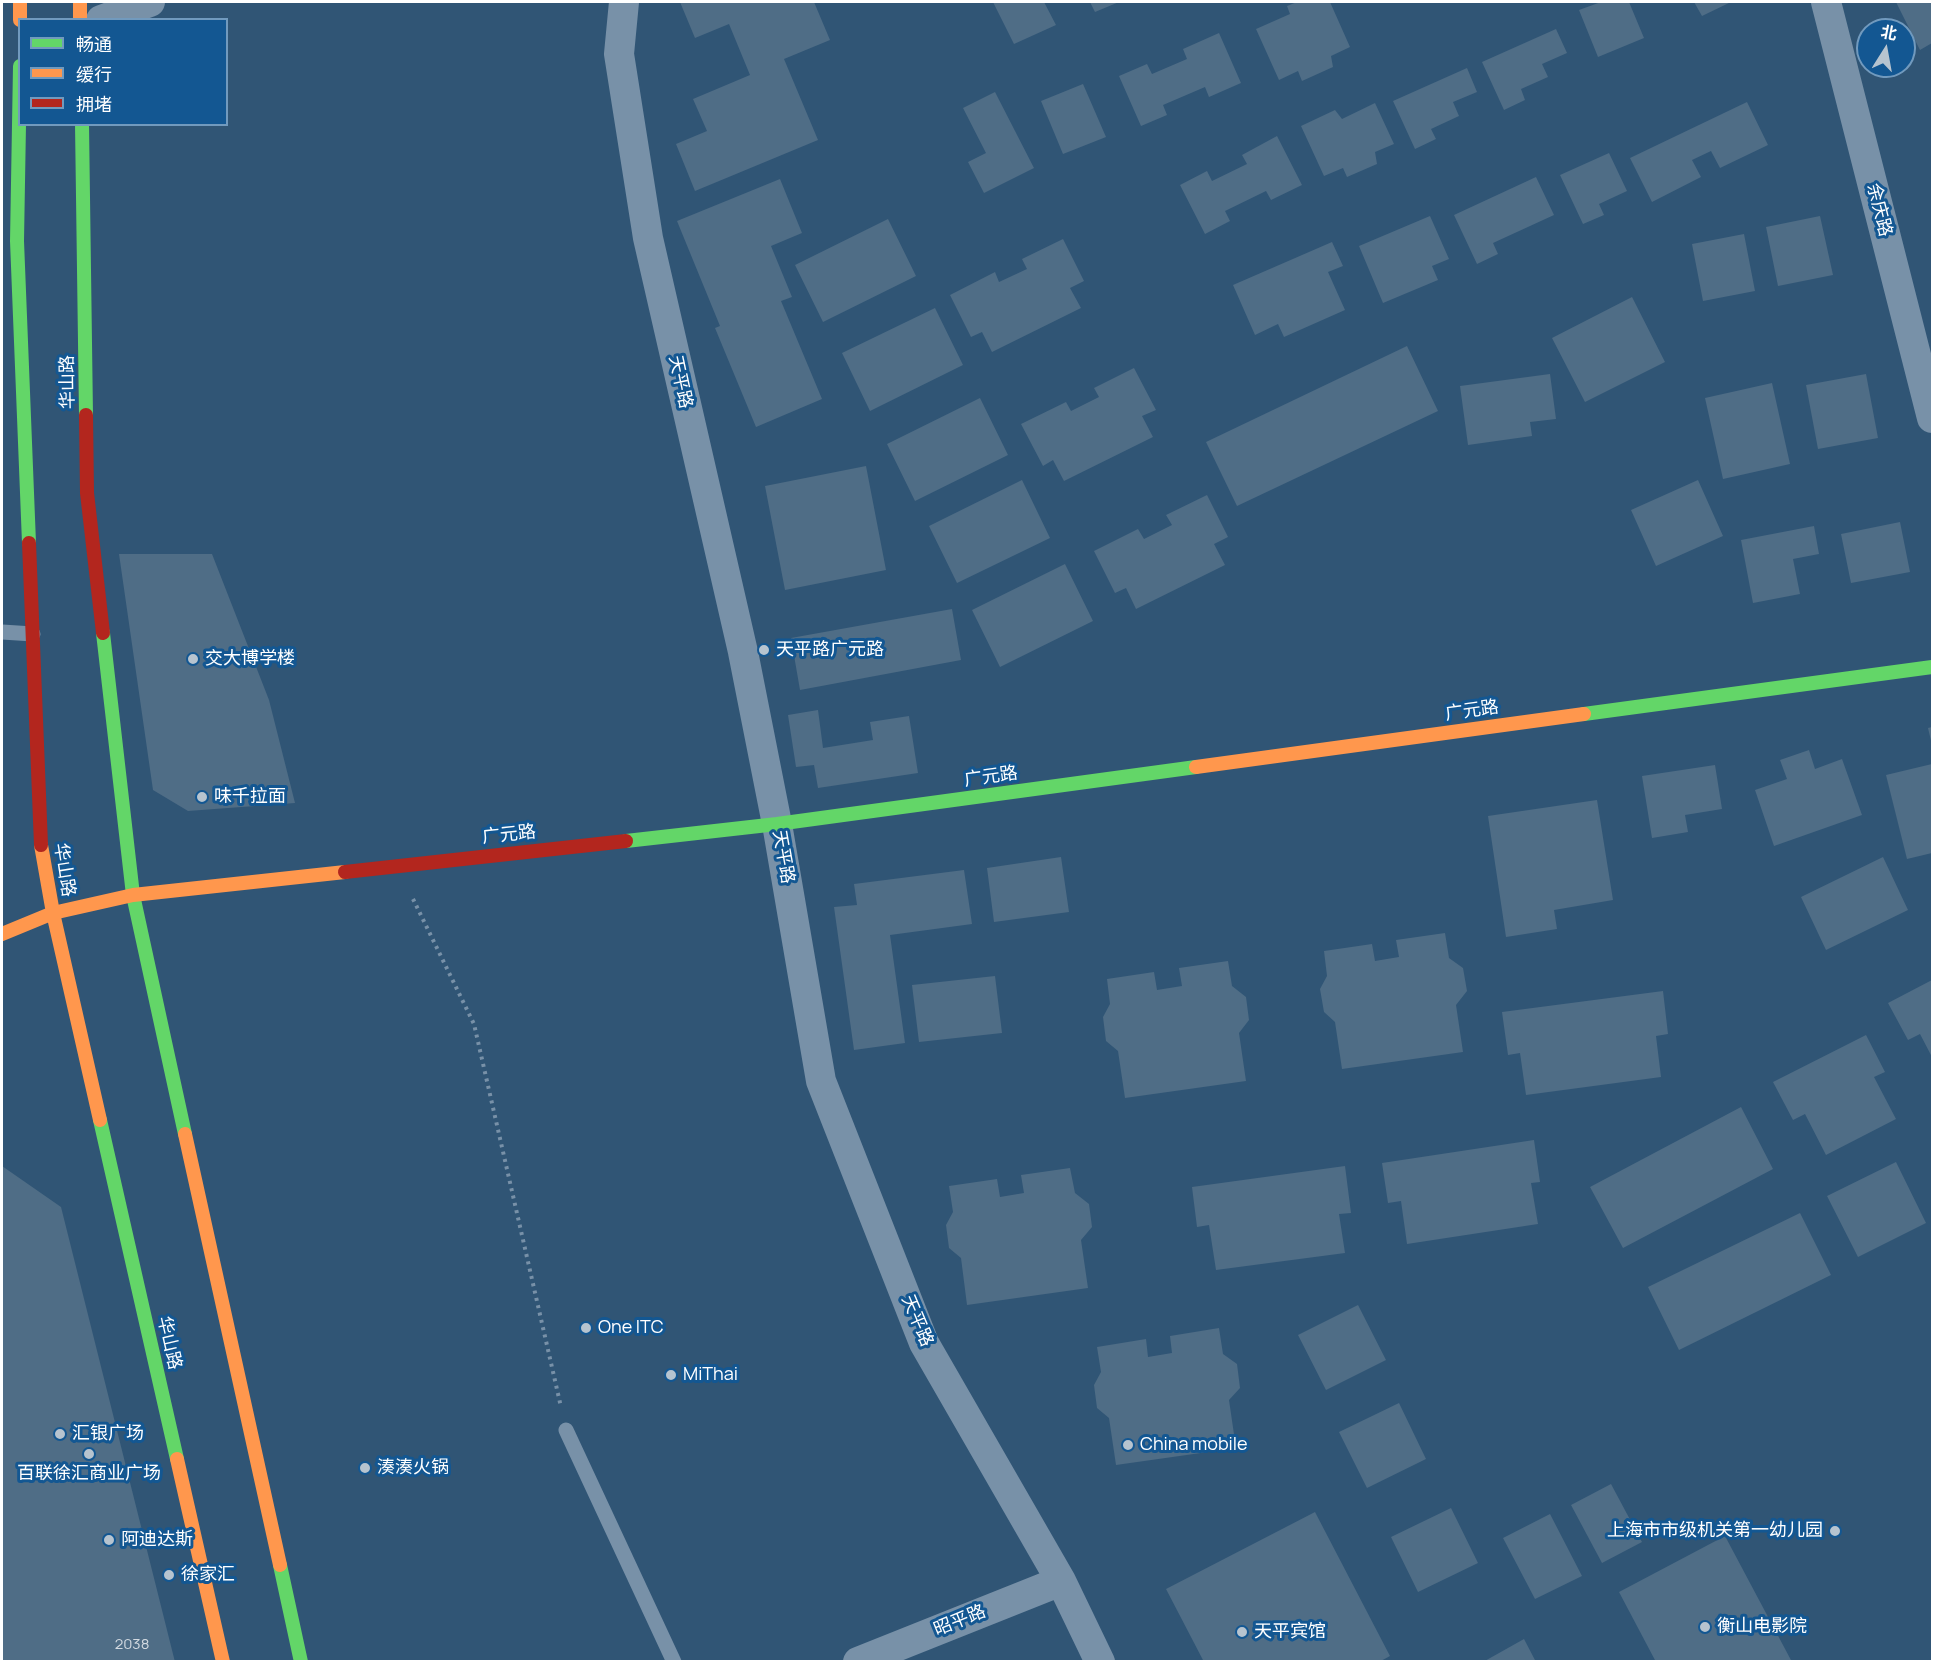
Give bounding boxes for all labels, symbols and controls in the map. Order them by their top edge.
legend [18,18,228,126]
north arrow [1856,18,1916,78]
text: 北 [1879,20,1899,45]
text: 畅通 [76,32,112,56]
text: 缓行 [76,62,112,86]
text: 拥堵 [76,92,112,116]
street label: 余庆路 [1862,181,1896,239]
street label: 天平路 [664,353,696,411]
street label: 华山路 [57,355,79,409]
place label: 天平路广元路 [776,639,884,661]
marker: 天平路广元路 [757,643,771,657]
place label: 交大博学楼 [205,648,295,670]
marker: 交大博学楼 [186,652,200,666]
street label: 广元路 [1444,697,1500,725]
street label: 广元路 [963,763,1019,791]
place label: 味千拉面 [214,786,286,808]
marker: 味千拉面 [195,790,209,804]
street label: 广元路 [481,821,537,849]
street label: 天平路 [768,829,798,885]
street label: 华山路 [49,842,79,898]
street label: 天平路 [897,1292,937,1350]
street label: 华山路 [152,1314,186,1372]
place label: One ITC [598,1317,664,1339]
marker: One ITC [579,1321,593,1335]
place label: MiThai [683,1364,738,1386]
marker: MiThai [664,1368,678,1382]
place label: 汇银广场 [72,1423,144,1445]
marker: 汇银广场 [53,1427,67,1441]
place label: China mobile [1140,1434,1247,1456]
marker: China mobile [1121,1438,1135,1452]
marker: 百联徐汇商业广场 [82,1447,96,1461]
place label: 湊湊火锅 [377,1457,449,1479]
marker: 湊湊火锅 [358,1461,372,1475]
place label: 百联徐汇商业广场 [17,1463,161,1485]
place label: 上海市市级机关第一幼儿园 [1607,1520,1823,1542]
marker: 上海市市级机关第一幼儿园 [1828,1524,1842,1538]
place label: 阿迪达斯 [121,1529,193,1551]
marker: 阿迪达斯 [102,1533,116,1547]
place label: 徐家汇 [181,1564,235,1586]
marker: 徐家汇 [162,1568,176,1582]
street label: 昭平路 [931,1601,989,1641]
place label: 衡山电影院 [1717,1616,1807,1638]
marker: 衡山电影院 [1698,1620,1712,1634]
place label: 天平宾馆 [1254,1621,1326,1643]
marker: 天平宾馆 [1235,1625,1249,1639]
house number: 2038 [115,1636,149,1654]

